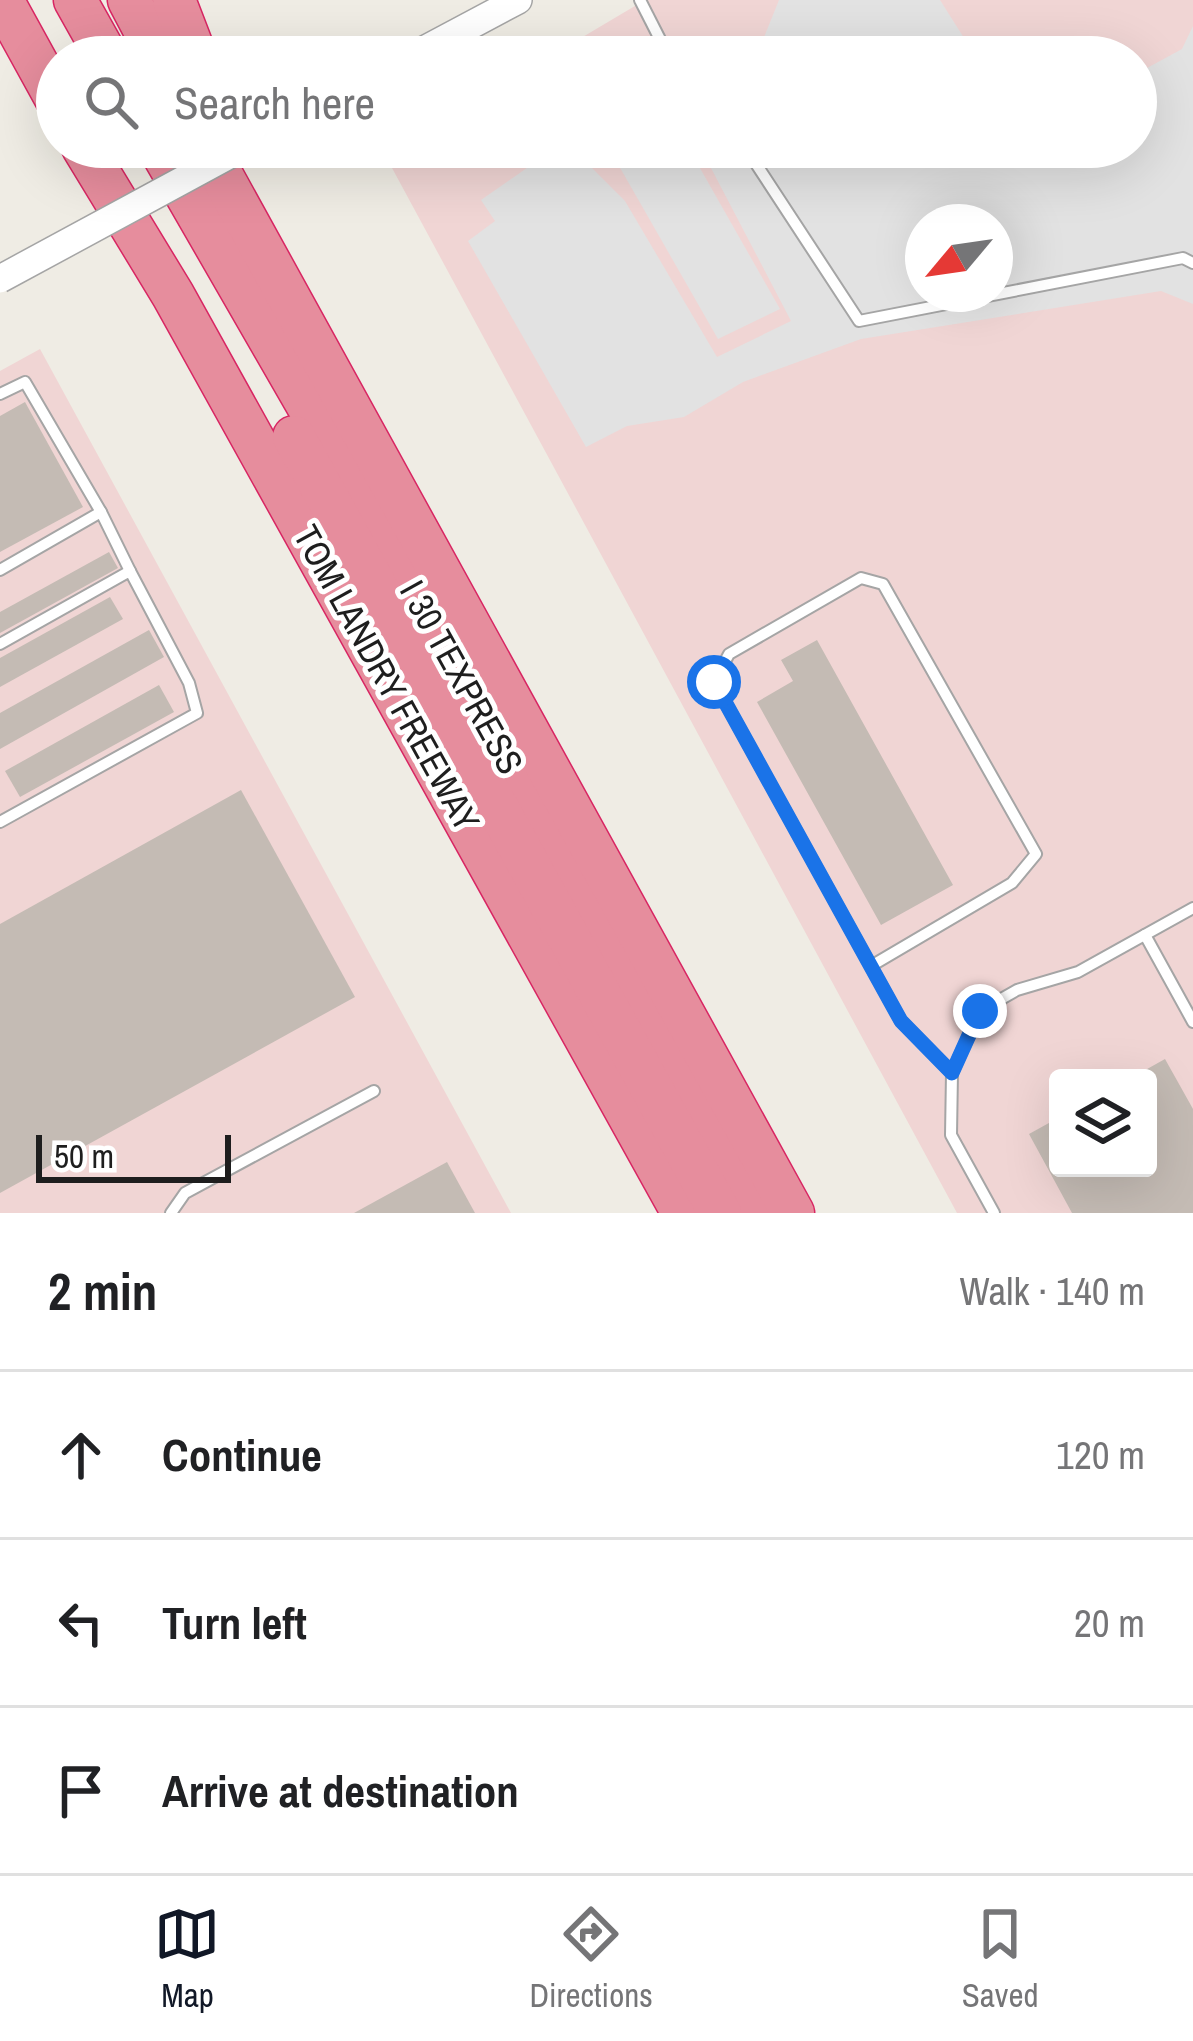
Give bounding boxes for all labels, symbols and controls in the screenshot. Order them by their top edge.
search box [36,36,1157,168]
icon: search [78,69,144,135]
text: Search here [174,72,375,133]
north arrow [905,204,1013,312]
street label: TOM LANDRY FREEWAY [283,516,491,840]
street label: I 30 TEXPRESS [389,572,535,782]
route start [687,655,741,709]
route end [953,984,1007,1038]
map controls [1049,1069,1157,1177]
button: layers [1049,1069,1157,1177]
scale bar [36,1129,231,1182]
text: 50 m [54,1134,114,1178]
text: 2 min [48,1257,157,1326]
text: Walk · 140 m [960,1265,1145,1317]
icon: ahead [48,1422,114,1488]
text: Continue [162,1424,322,1485]
text: 120 m [1056,1429,1145,1481]
icon: left [48,1590,114,1656]
text: Turn left [162,1592,307,1653]
text: 20 m [1074,1597,1145,1649]
icon: arrive [48,1758,114,1824]
text: Arrive at destination [162,1760,519,1821]
tab: Map [154,1901,220,2017]
tab: Directions [529,1901,653,2017]
tab: Saved [962,1901,1038,2017]

